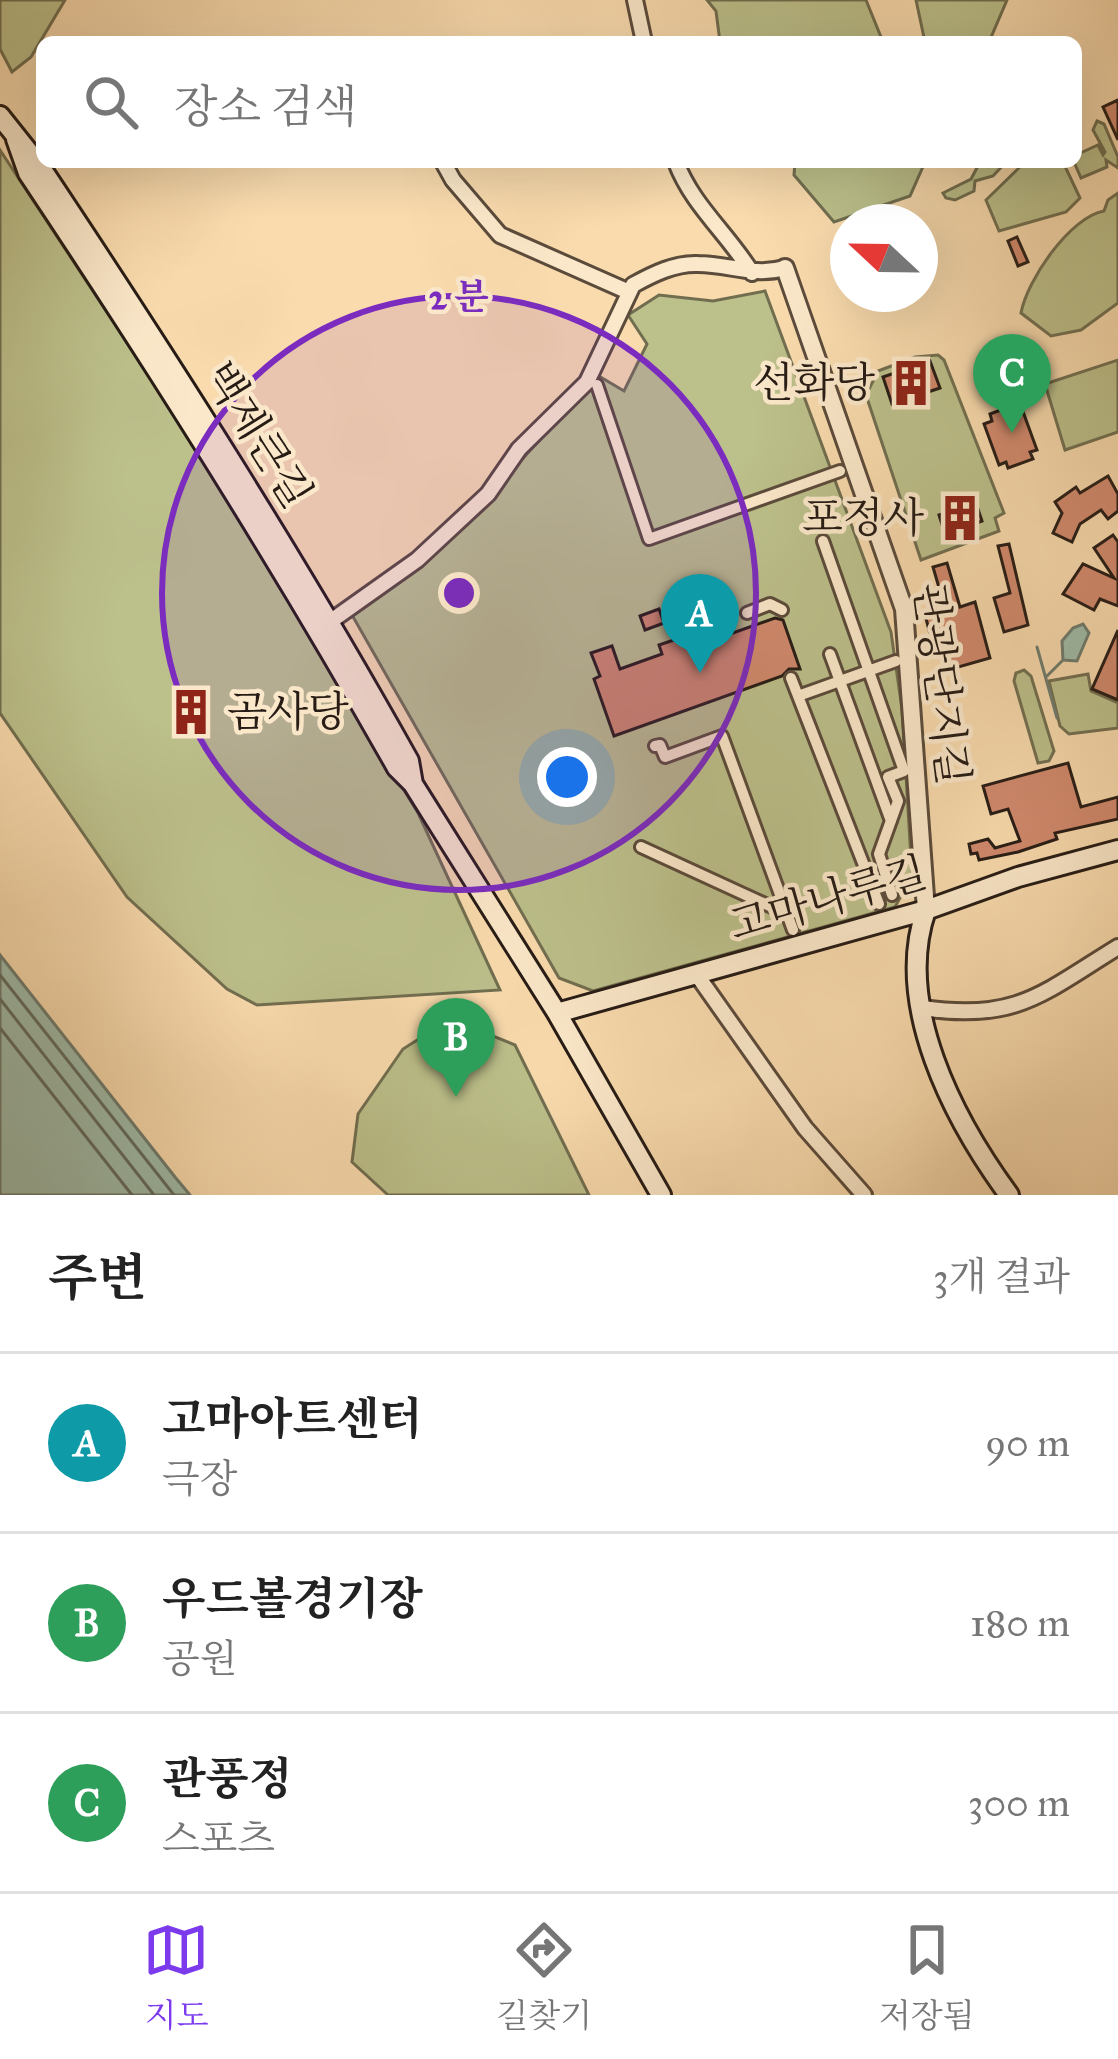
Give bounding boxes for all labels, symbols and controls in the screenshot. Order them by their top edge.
search box [36,36,1082,168]
icon: search [78,69,144,135]
text: 장소 검색 [174,79,358,134]
north arrow [830,204,938,312]
text: 2 분 [429,275,489,319]
pin: C [973,334,1051,433]
street label: 백제큰길 [193,352,323,518]
place label: 선화당 [753,357,875,409]
building icon: 선화당 [886,358,936,408]
place label: 포정사 [802,492,924,544]
building icon: 포정사 [935,493,985,543]
centre of rings [438,572,480,614]
pin: A [661,574,739,673]
street label: 관광단지길 [903,580,979,788]
place label: 곰사당 [227,686,349,738]
building icon: 곰사당 [166,687,216,737]
your location [537,747,597,807]
street label: 고마나루길 [723,846,933,952]
pin: B [417,998,495,1097]
text: 주변 [48,1247,147,1309]
text: 3개 결과 [933,1253,1070,1301]
text: 고마아트센터 [162,1391,423,1446]
text: A [74,1419,100,1467]
text: 90 m [985,1419,1070,1467]
text: 극장 [162,1455,237,1503]
text: 우드볼경기장 [162,1571,423,1626]
text: B [74,1599,100,1647]
text: 180 m [970,1599,1070,1647]
text: 공원 [162,1635,237,1683]
text: 관풍정 [162,1751,292,1806]
text: C [74,1779,100,1827]
text: 300 m [968,1779,1070,1827]
text: 스포츠 [162,1815,275,1863]
tab: 지도 [143,1917,209,2036]
tab: 길찾기 [496,1917,592,2036]
tab: 저장됨 [879,1917,975,2036]

